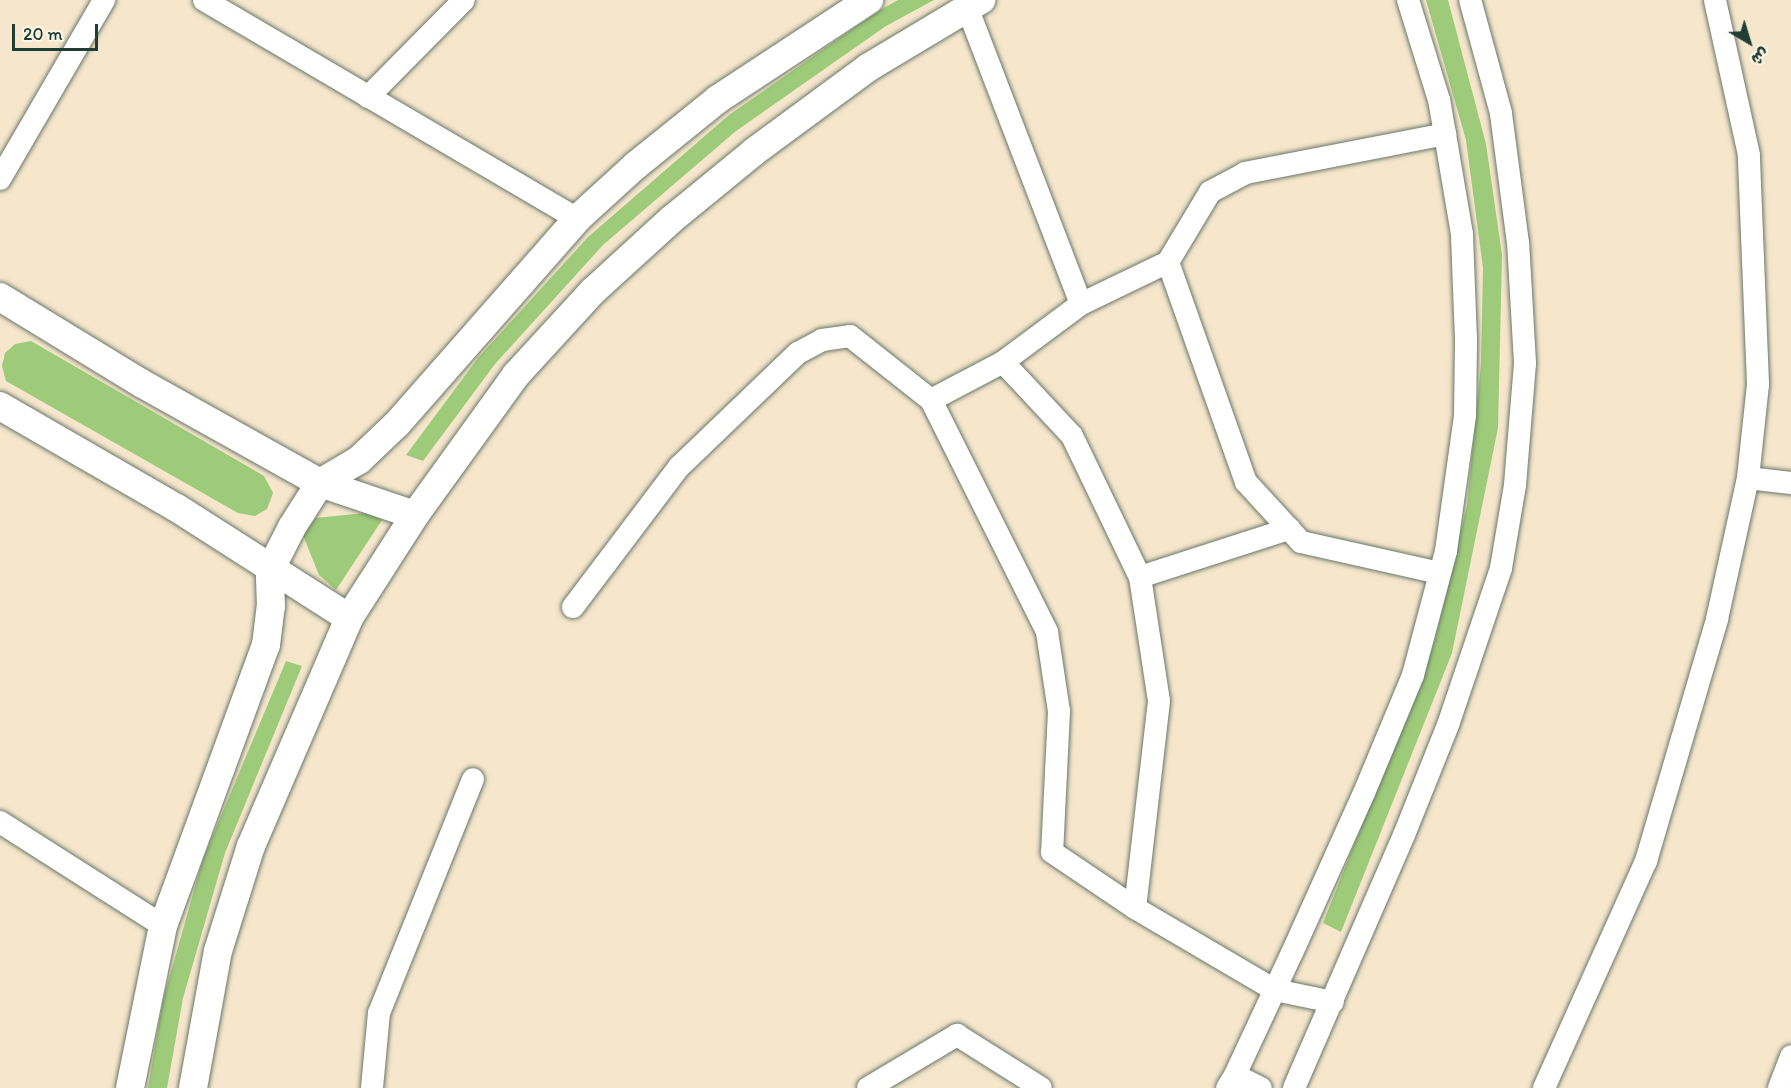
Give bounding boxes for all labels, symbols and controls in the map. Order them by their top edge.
scale bar [15,12,100,50]
north arrow [1719,12,1779,72]
text: 20 m [23,23,63,45]
text: ش [1748,44,1773,69]

